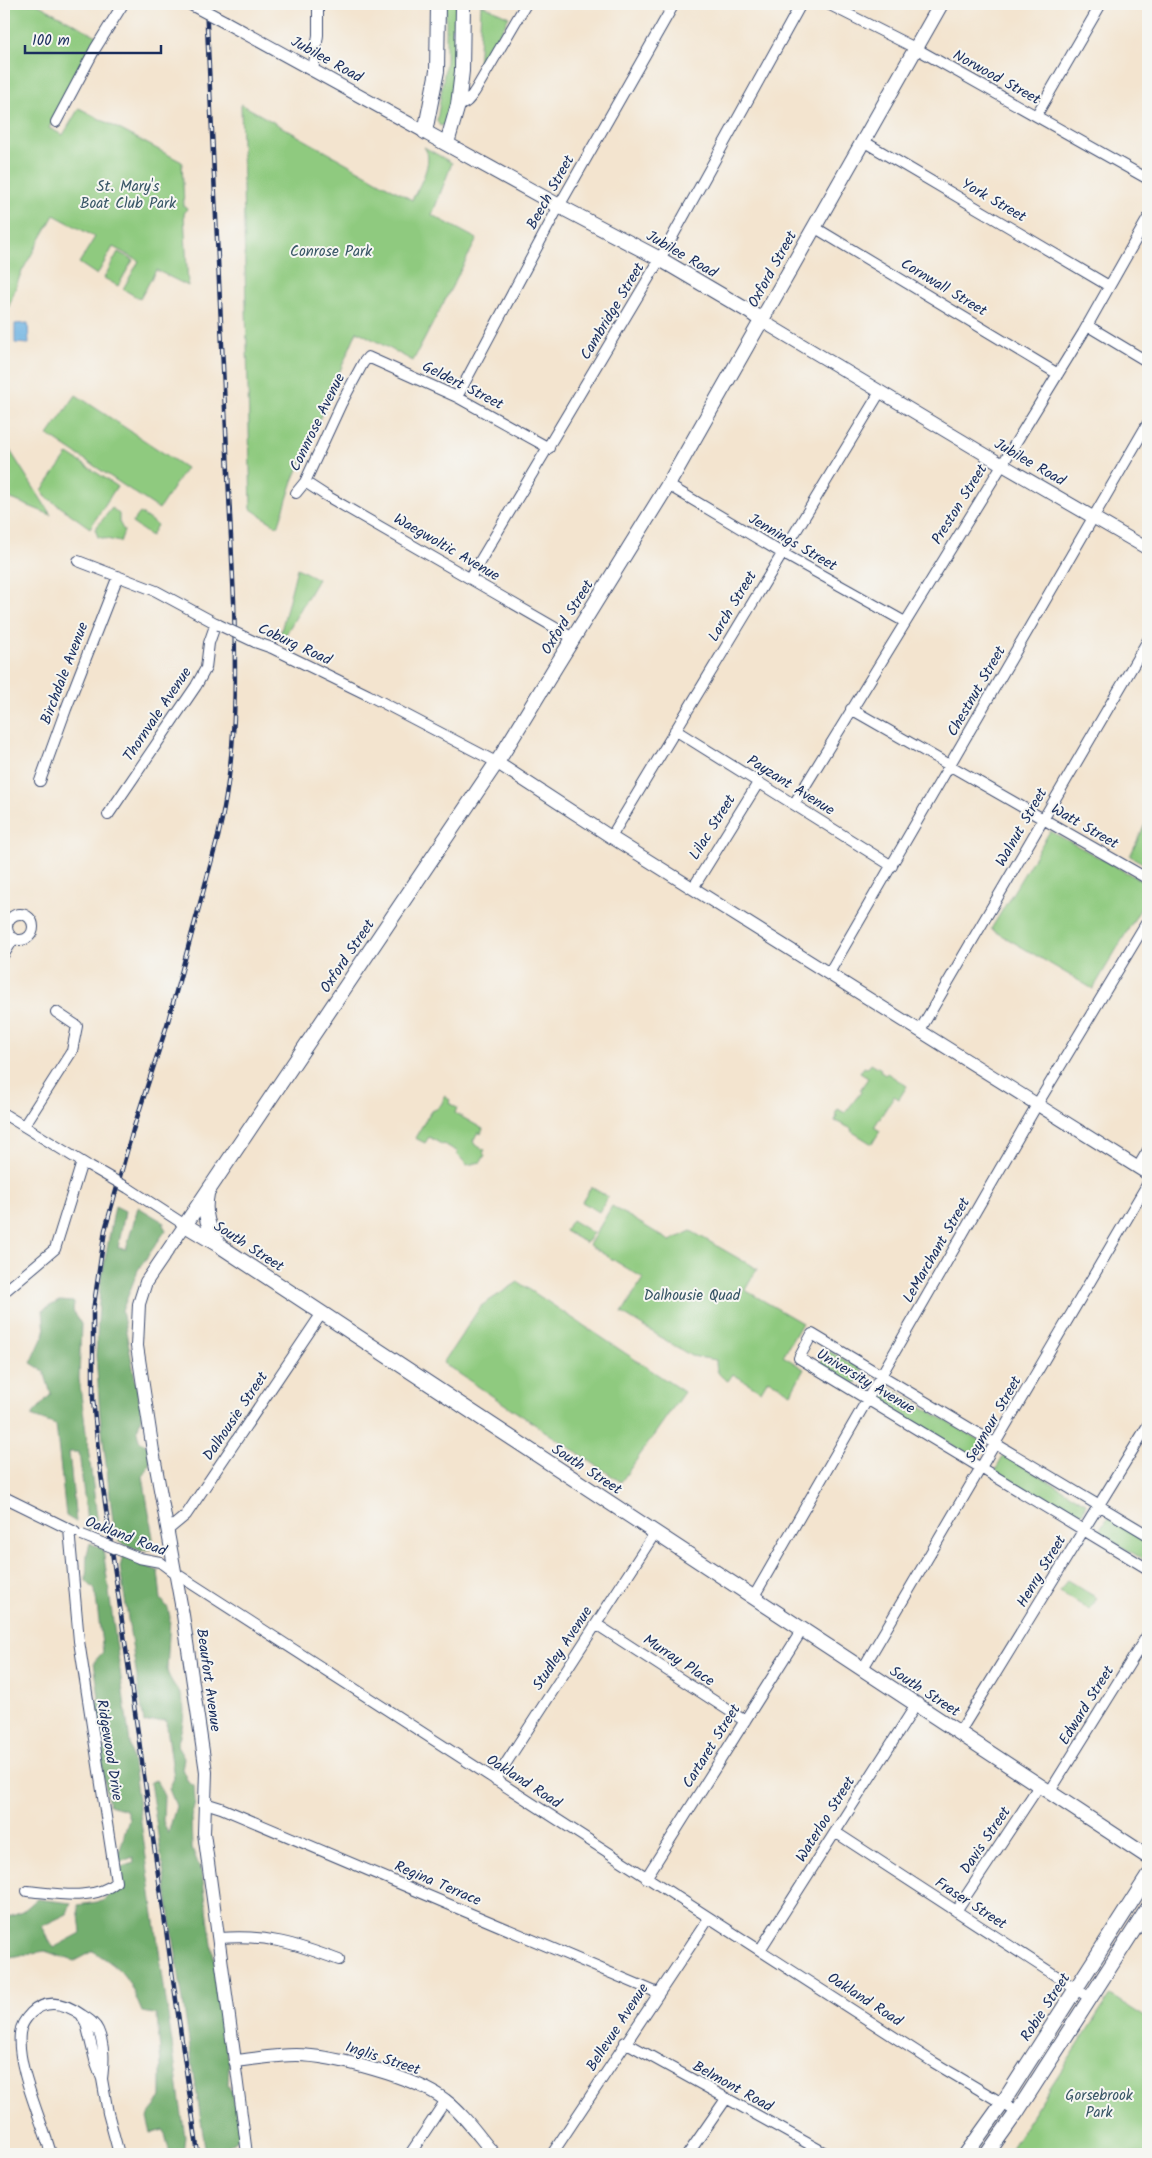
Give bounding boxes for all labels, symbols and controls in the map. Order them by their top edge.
scale bar [25,22,161,54]
text: 100 m [32,29,70,53]
street label: Jubilee Road [286,30,367,90]
street label: Norwood Street [948,44,1045,112]
street label: Beech Street [521,151,581,234]
street label: York Street [957,173,1031,229]
park label: St. Mary's Boat Club Park [80,175,177,216]
street label: Jubilee Road [641,225,722,285]
street label: Oxford Street [742,227,804,312]
park label: Conrose Park [290,240,373,264]
street label: Cornwall Street [896,253,992,323]
street label: Cambridge Street [574,258,652,365]
street label: Geldert Street [418,355,508,417]
street label: Connrose Avenue [284,369,352,476]
street label: Jubilee Road [989,433,1070,493]
street label: Preston Street [926,459,994,549]
street label: Waegwoltic Avenue [389,508,504,588]
street label: Jennings Street [744,508,841,578]
street label: Larch Street [702,566,764,647]
street label: Oxford Street [535,575,601,660]
street label: Coburg Road [254,617,336,673]
street label: Birchdale Avenue [34,618,96,728]
street label: Chestnut Street [941,642,1013,741]
street label: Thornvale Avenue [117,662,199,767]
street label: Payzant Avenue [742,749,839,823]
street label: Walnut Street [990,783,1054,871]
street label: Lilac Street [683,790,743,865]
street label: Watt Street [1046,798,1123,856]
street label: Oxford Street [314,915,382,998]
street label: LeMarchant Street [897,1193,977,1308]
street label: South Street [208,1215,289,1279]
park label: Dalhousie Quad [644,1284,741,1308]
street label: University Avenue [811,1343,920,1421]
street label: Dalhousie Street [197,1367,275,1466]
street label: Seymour Street [959,1371,1029,1467]
street label: South Street [546,1438,627,1502]
street label: Oakland Road [81,1510,170,1564]
street label: Henry Street [1011,1531,1073,1612]
street label: Studley Avenue [527,1602,599,1695]
street label: Beaufort Avenue [189,1627,227,1734]
street label: Murray Place [638,1629,719,1693]
street label: South Street [884,1660,965,1724]
street label: Edward Street [1053,1661,1121,1750]
street label: Ridgewood Drive [89,1698,129,1803]
street label: Cartaret Street [676,1700,747,1793]
street label: Oakland Road [481,1748,566,1815]
street label: Waterloo Street [790,1772,862,1867]
street label: Davis Street [954,1802,1017,1879]
street label: Regina Terrace [390,1855,485,1913]
street label: Fraser Street [930,1871,1012,1936]
street label: Oakland Road [822,1966,907,2033]
street label: Robie Street [1015,1968,1077,2047]
street label: Bellevue Avenue [580,1979,656,2076]
street label: Inglis Street [342,2036,423,2082]
street label: Belmont Road [688,2055,778,2119]
park label: Gorsebrook Park [1065,2084,1134,2125]

